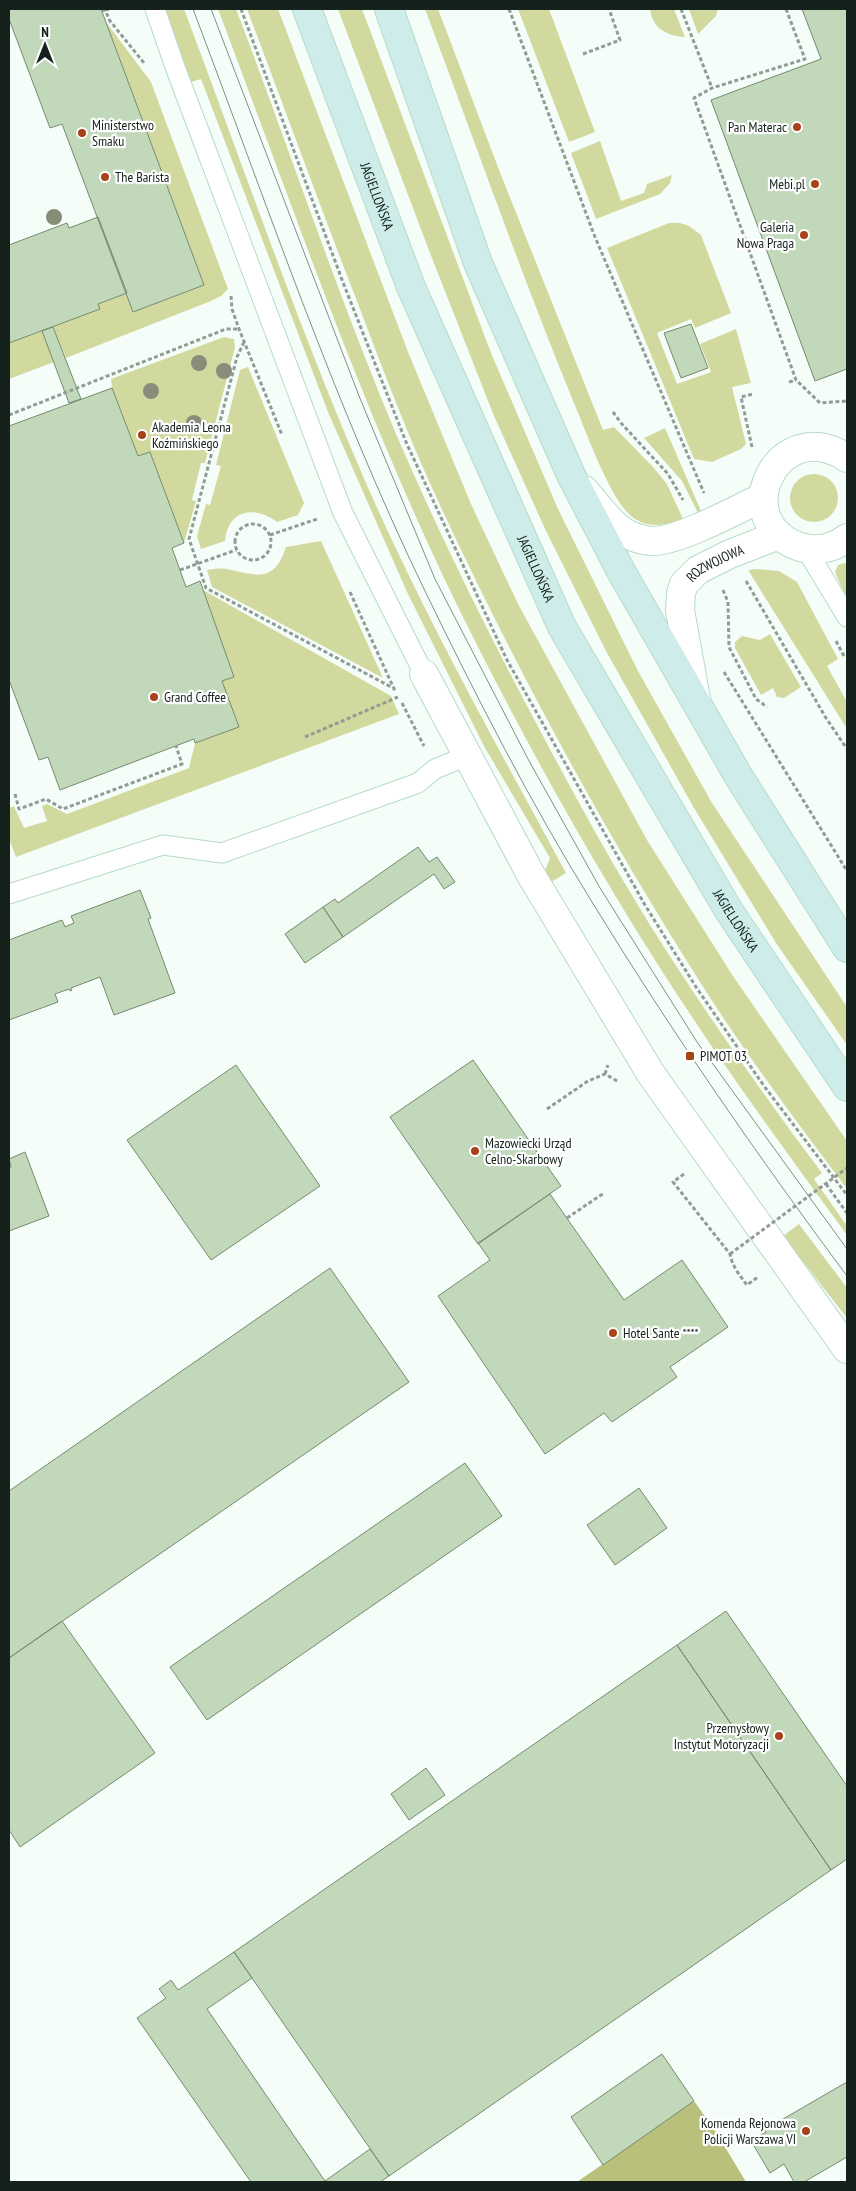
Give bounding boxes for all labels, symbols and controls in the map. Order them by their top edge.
north arrow [20,20,70,70]
text: N [41,23,49,41]
place label: Ministerstwo Smaku [92,116,154,150]
place label: Pan Materac [728,118,787,136]
marker: Pan Materac [791,121,803,133]
marker: Ministerstwo Smaku [76,127,88,139]
street label: JAGIELLOŃSKA [356,159,398,233]
place label: The Barista [115,168,169,186]
marker: The Barista [99,171,111,183]
place label: Mebi.pl [769,175,806,193]
marker: Mebi.pl [809,178,821,190]
place label: Galeria Nowa Praga [737,218,794,252]
marker: Galeria Nowa Praga [798,229,810,241]
place label: Akademia Leona Koźmińskiego [152,418,231,452]
marker: Akademia Leona Koźmińskiego [136,429,148,441]
street label: JAGIELLOŃSKA [513,532,559,605]
street label: ROZWOJOWA [682,540,747,586]
place label: Grand Coffee [164,688,226,706]
marker: Grand Coffee [148,691,160,703]
street label: JAGIELLOŃSKA [709,885,763,956]
place label: PIMOT 03 [700,1047,747,1065]
marker: PIMOT 03 [684,1050,696,1062]
place label: Mazowiecki Urząd Celno-Skarbowy [485,1134,572,1168]
marker: Mazowiecki Urząd Celno-Skarbowy [469,1145,481,1157]
place label: Hotel Sante **** [623,1324,699,1342]
marker: Hotel Sante **** [607,1327,619,1339]
place label: Przemysłowy Instytut Motoryzacji [674,1719,770,1753]
marker: Przemysłowy Instytut Motoryzacji [773,1730,785,1742]
place label: Komenda Rejonowa Policji Warszawa VI [701,2114,796,2148]
marker: Komenda Rejonowa Policji Warszawa VI [800,2125,812,2137]

